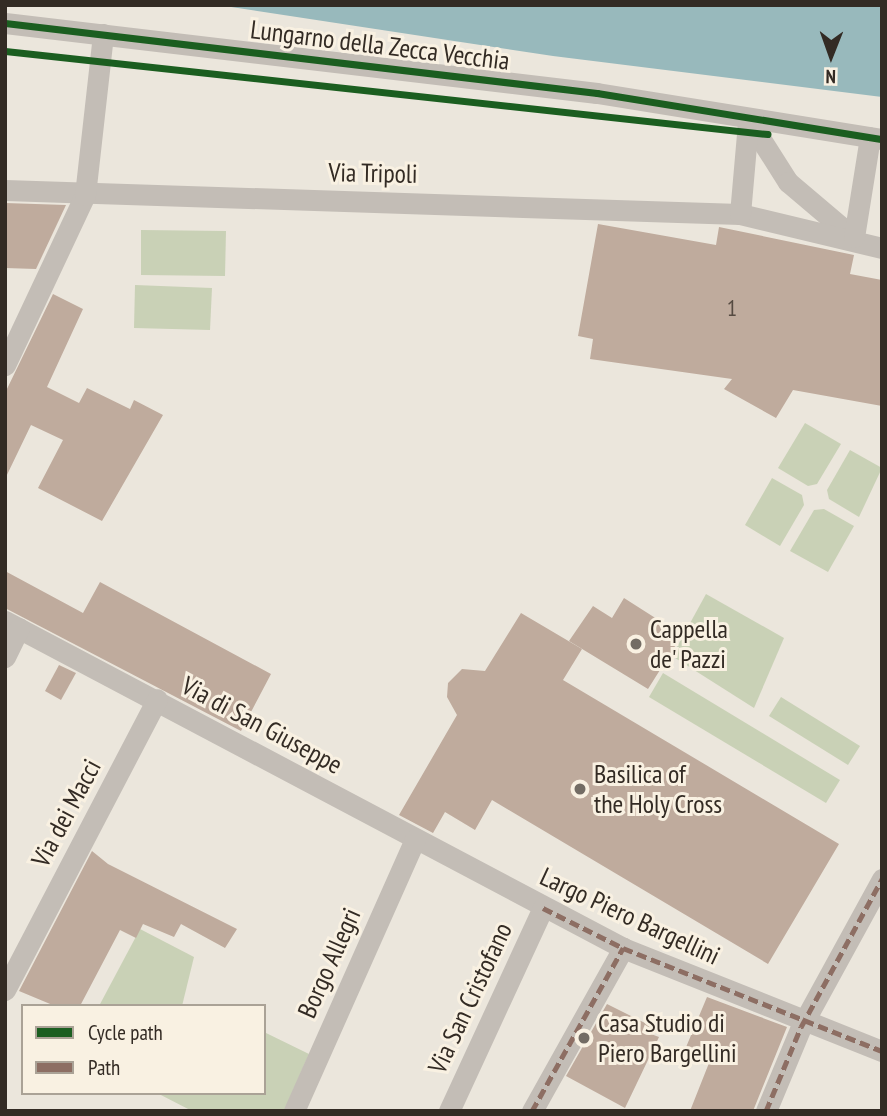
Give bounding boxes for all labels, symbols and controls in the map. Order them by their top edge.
street label: Lungarno della Zecca Vecchia [248,14,512,76]
north arrow [796,21,866,91]
text: N [825,65,836,89]
street label: Via Tripoli [328,157,418,189]
house number: 1 [727,294,737,322]
place label: Cappella de' Pazzi [650,613,728,674]
marker: Cappella de' Pazzi [628,636,644,652]
street label: Via di San Giuseppe [177,670,347,780]
street label: Via dei Macci [25,754,107,872]
place label: Basilica of the Holy Cross [594,758,723,820]
marker: Basilica of the Holy Cross [572,781,588,797]
street label: Largo Piero Bargellini [535,861,725,971]
street label: Borgo Allegri [291,903,367,1023]
street label: Via San Cristofano [421,918,519,1078]
legend [21,1004,266,1095]
place label: Casa Studio di Piero Bargellini [598,1007,737,1068]
text: Cycle path [88,1019,163,1046]
marker: Casa Studio di Piero Bargellini [576,1030,592,1046]
text: Path [88,1054,120,1081]

